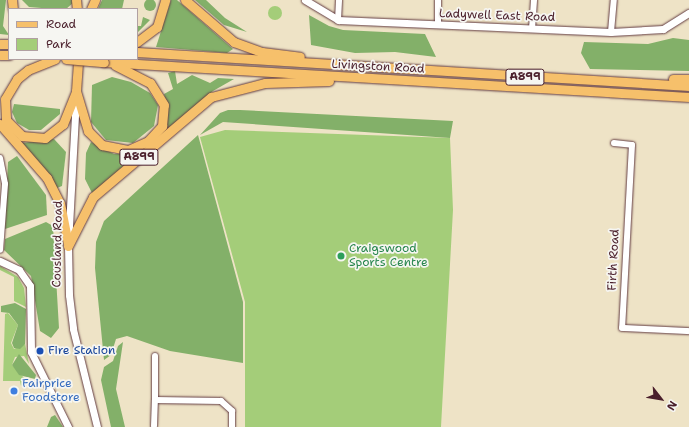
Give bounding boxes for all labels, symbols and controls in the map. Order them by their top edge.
street label: Ladywell East Road [439,7,555,25]
legend [8,8,138,60]
text: Road [46,16,76,32]
text: Park [46,36,72,52]
street label: Livingston Road [331,57,425,77]
road number: A899 [505,68,545,86]
road number: A899 [119,148,159,166]
street label: Cousland Road [50,200,66,288]
street label: Firth Road [605,229,623,291]
place label: Craigswood Sports Centre [349,242,428,270]
marker: Craigswood Sports Centre [336,251,346,261]
place label: Fire Station [48,344,115,358]
marker: Fire Station [35,346,45,356]
place label: Fairprice Foodstore [22,377,80,405]
north arrow [641,379,681,419]
marker: Fairprice Foodstore [9,386,19,396]
text: N [663,398,680,413]

